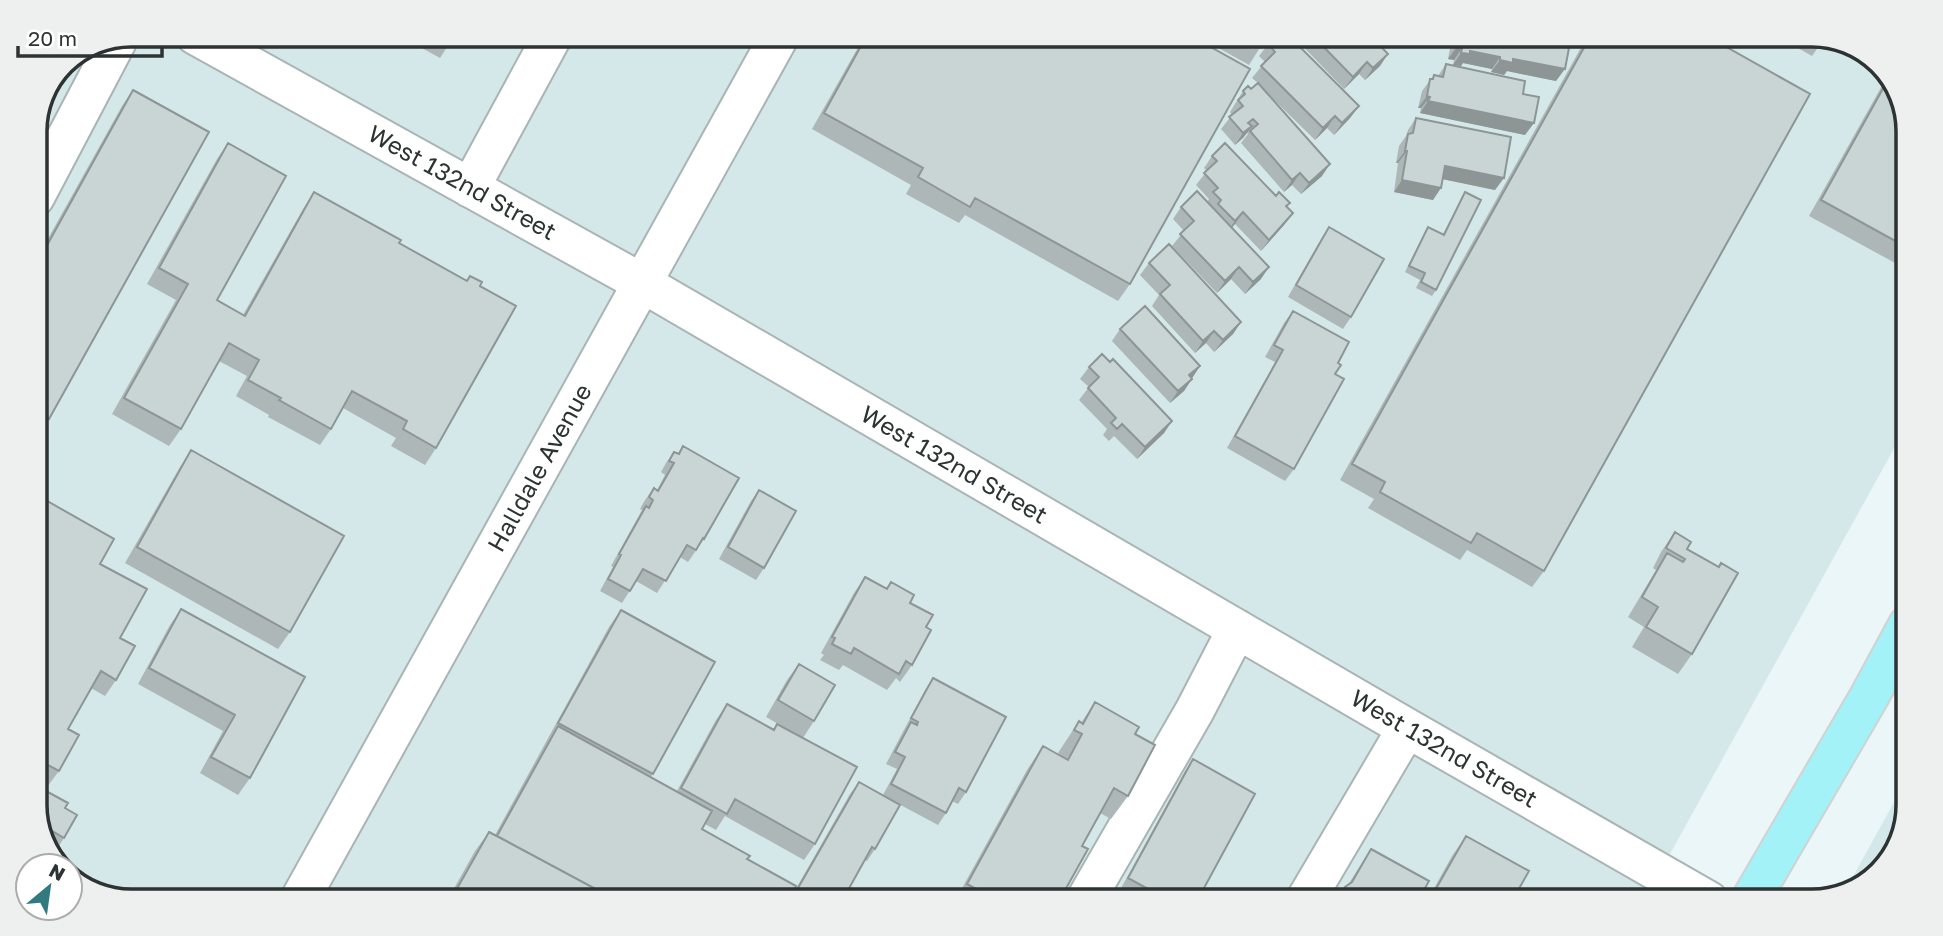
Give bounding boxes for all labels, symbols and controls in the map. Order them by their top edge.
scale bar [18,14,161,58]
text: 20 m [28,25,77,51]
street label: West 132nd Street [364,118,562,245]
street label: Halldale Avenue [481,378,597,556]
street label: West 132nd Street [856,399,1053,529]
street label: West 132nd Street [1346,683,1543,813]
north arrow [14,852,84,922]
text: N [46,858,69,885]

